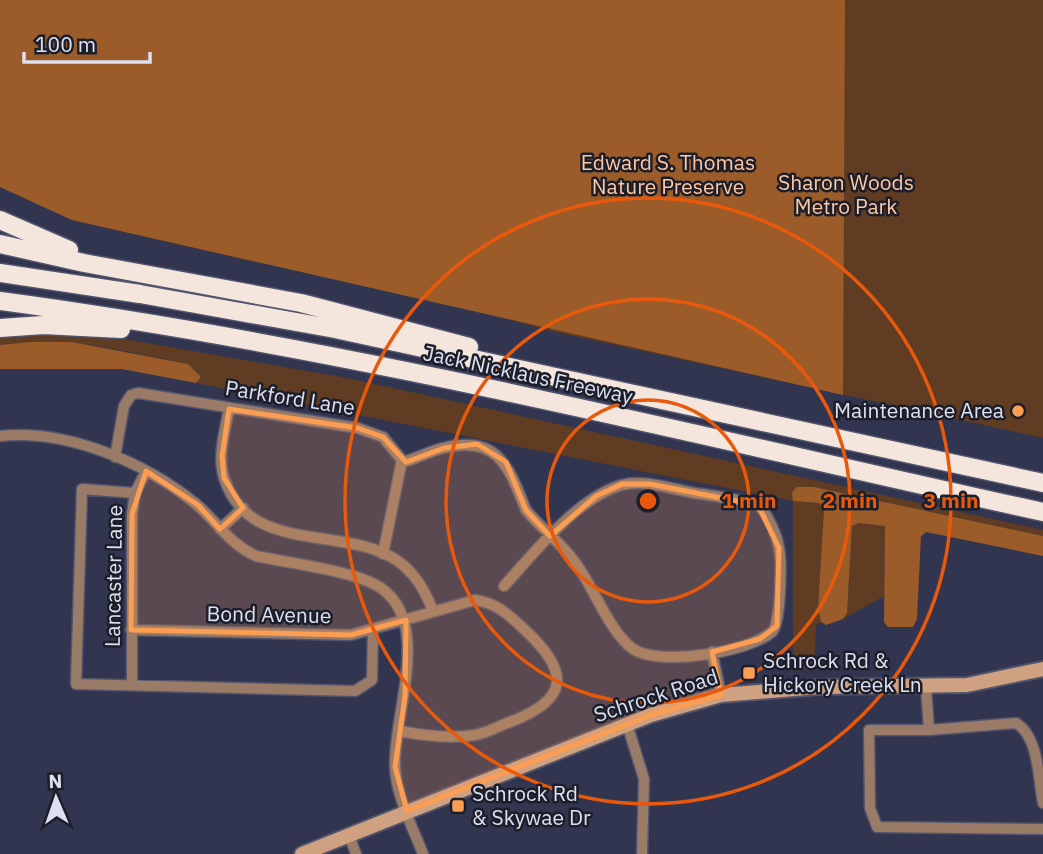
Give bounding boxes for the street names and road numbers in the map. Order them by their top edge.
street label: Jack Nicklaus Freeway [421,338,636,410]
street label: Parkford Lane [223,373,357,421]
street label: Lancaster Lane [98,505,128,647]
street label: Bond Avenue [206,599,332,629]
street label: Schrock Road [590,662,721,728]

